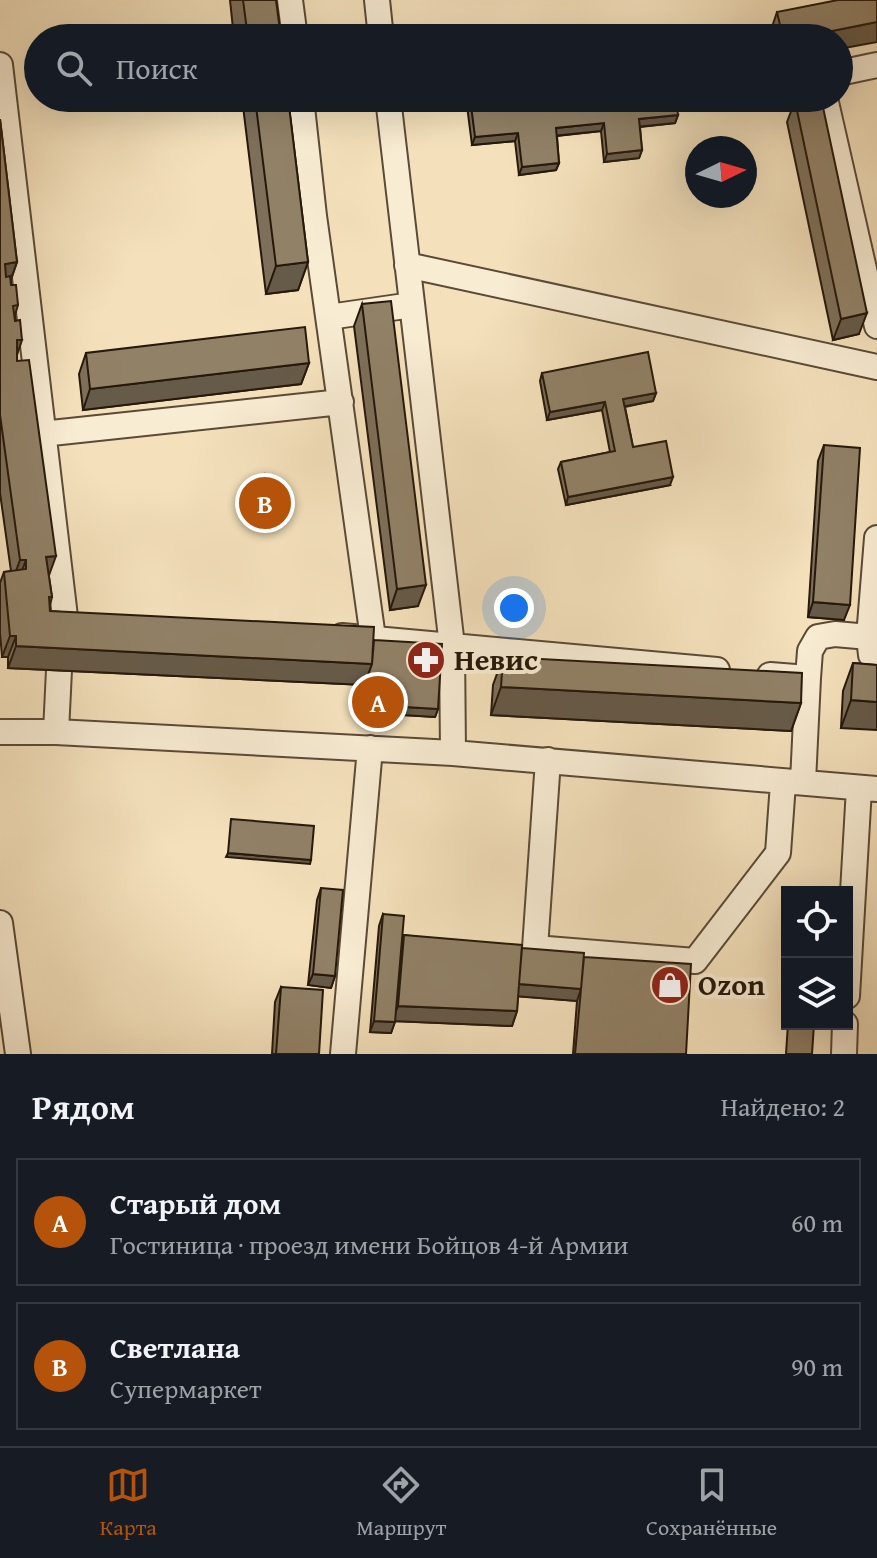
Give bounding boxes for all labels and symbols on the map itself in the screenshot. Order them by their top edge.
north arrow [685,136,757,208]
pin: B [239,473,291,533]
your location [494,588,534,628]
place label: Невис [454,637,538,681]
pharmacy icon: Невис [405,639,447,681]
pin: A [352,672,404,732]
place label: Ozon [698,962,765,1006]
shop icon: Ozon [649,964,691,1006]

